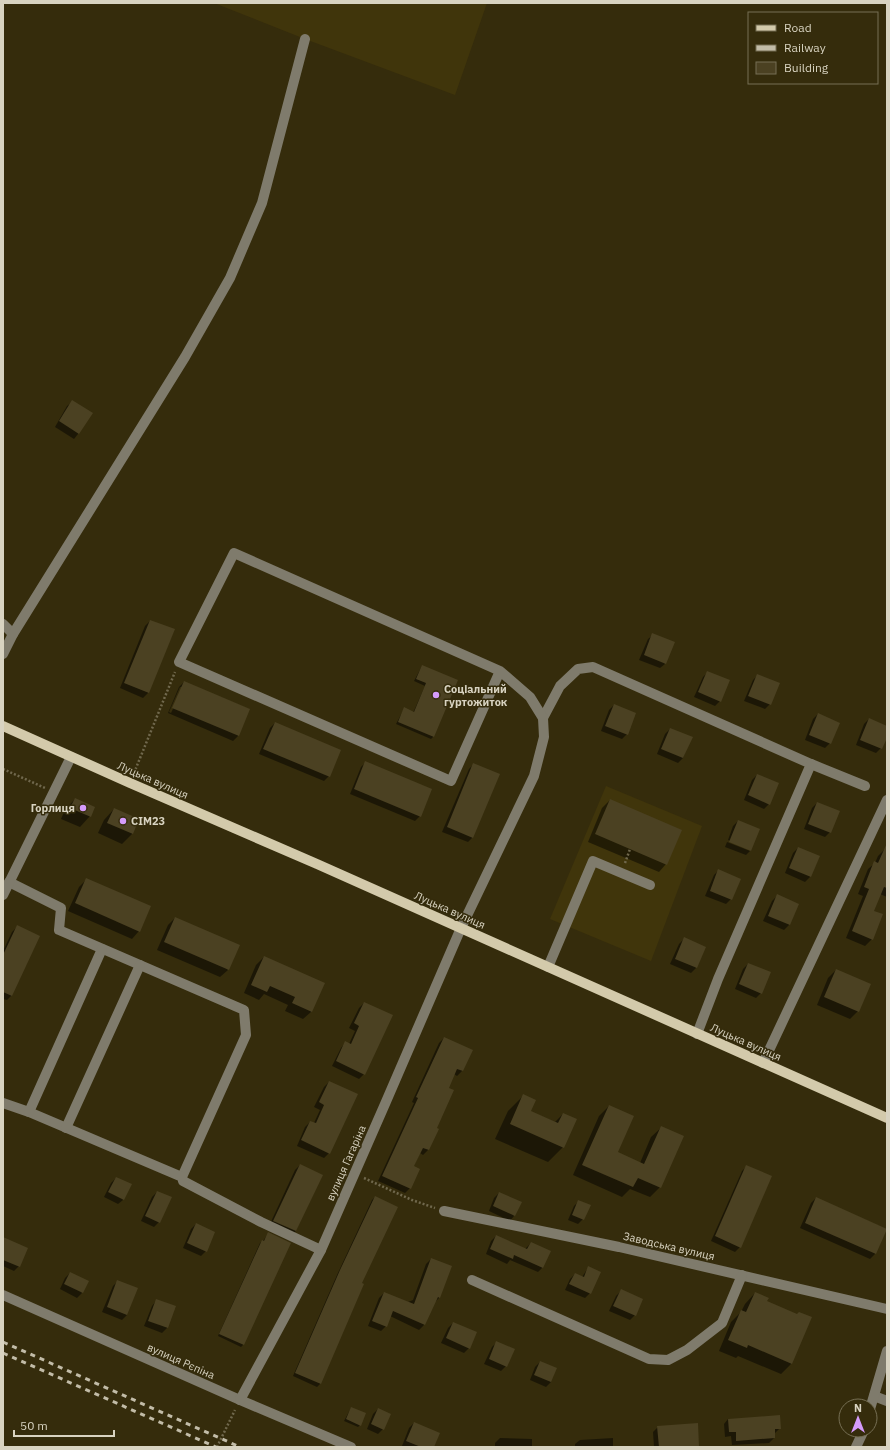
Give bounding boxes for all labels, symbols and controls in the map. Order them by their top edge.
legend [748,12,878,84]
text: Road [784,20,812,35]
text: Railway [784,40,826,55]
text: Building [784,60,829,75]
place label: Соціальний гуртожиток [444,682,508,709]
marker: Соціальний гуртожиток [431,690,441,700]
street label: Луцька вулиця [115,758,191,802]
place label: Горлиця [31,801,75,815]
marker: Горлиця [78,803,88,813]
place label: СІМ23 [131,814,165,828]
marker: СІМ23 [118,816,128,826]
street label: Луцька вулиця [412,888,488,932]
street label: Луцька вулиця [708,1020,784,1064]
street label: вулиця Гагаріна [323,1123,369,1203]
street label: Заводська вулиця [622,1229,716,1263]
street label: вулиця Рєпіна [145,1340,217,1382]
north arrow [838,1398,878,1438]
text: N [854,1401,862,1415]
scale bar [14,1412,114,1438]
text: 50 m [20,1418,48,1433]

